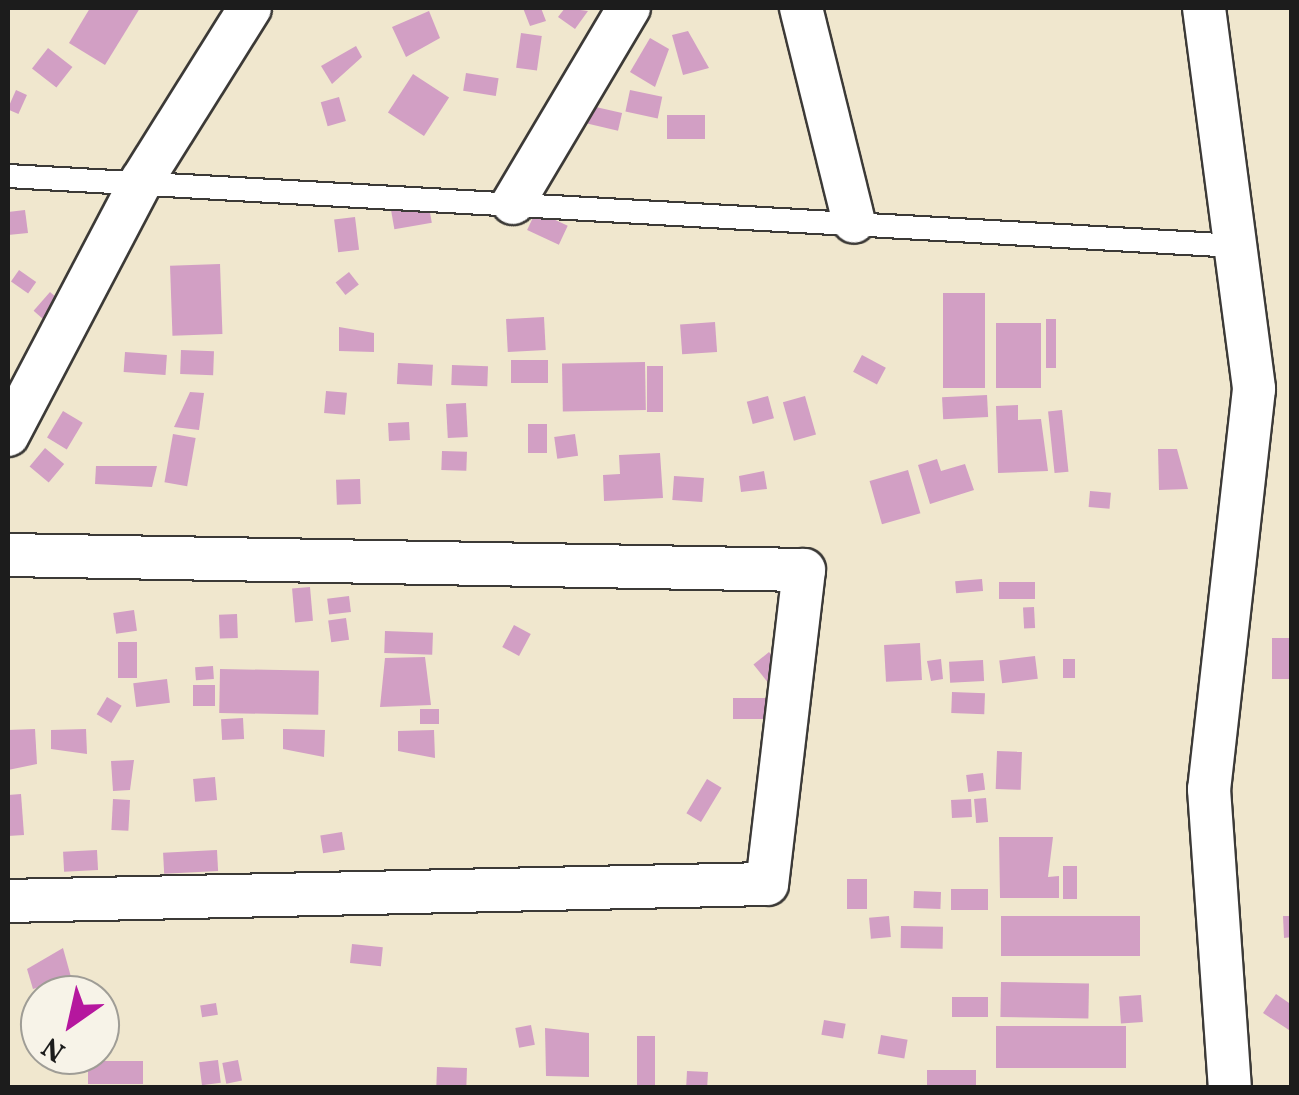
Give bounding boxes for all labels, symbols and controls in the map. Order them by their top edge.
north arrow [20,975,120,1075]
text: N [35,1027,73,1070]

